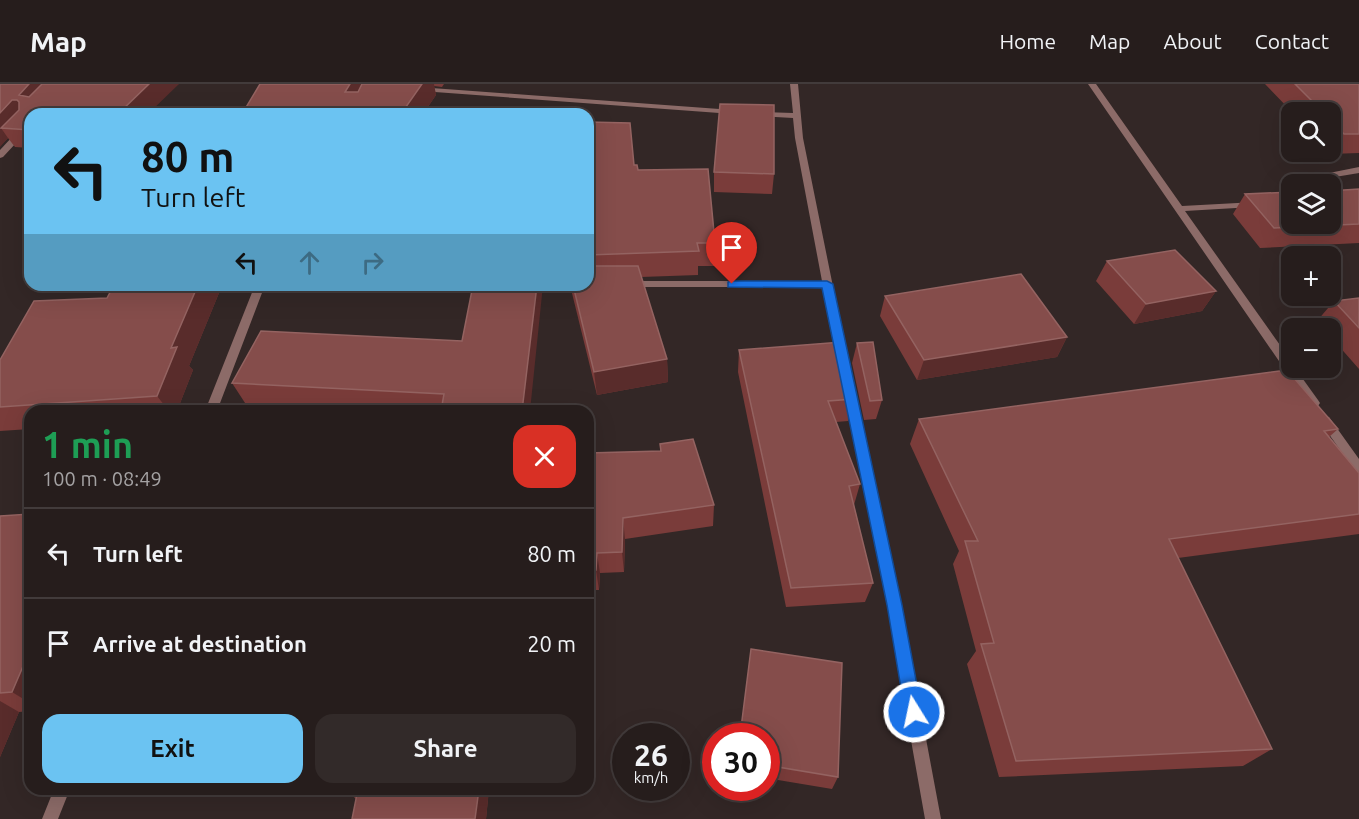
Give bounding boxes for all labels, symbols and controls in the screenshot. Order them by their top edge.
text: Map [30,26,87,57]
text: Home [999,29,1056,53]
text: Map [1089,29,1130,53]
text: About [1163,29,1222,53]
text: Contact [1255,29,1329,53]
map controls [1281,102,1341,378]
button: search [1281,102,1341,162]
icon: left [42,132,120,210]
text: 80 m [141,133,235,180]
button: layers [1281,174,1341,234]
text: Turn left [141,182,245,212]
pin [706,222,757,284]
icon: arrive [715,231,748,264]
icon: left [230,246,263,279]
icon: ahead [293,246,326,279]
icon: right [356,246,389,279]
button: + [1281,246,1341,306]
button: − [1281,318,1341,378]
text: 1 min [42,424,133,465]
button: close [513,425,576,488]
text: 100 m · 08:49 [42,467,162,490]
icon: left [42,537,75,570]
text: Turn left [93,541,183,566]
text: 80 m [527,541,576,566]
icon: arrive [42,627,75,660]
text: Arrive at destination [93,631,307,656]
text: 20 m [527,631,576,656]
position arrow [882,680,946,744]
button: Exit [42,714,303,783]
button: Share [315,714,576,783]
speed limit sign: 30 [702,723,780,801]
text: 26 [634,738,668,772]
text: km/h [634,769,668,786]

